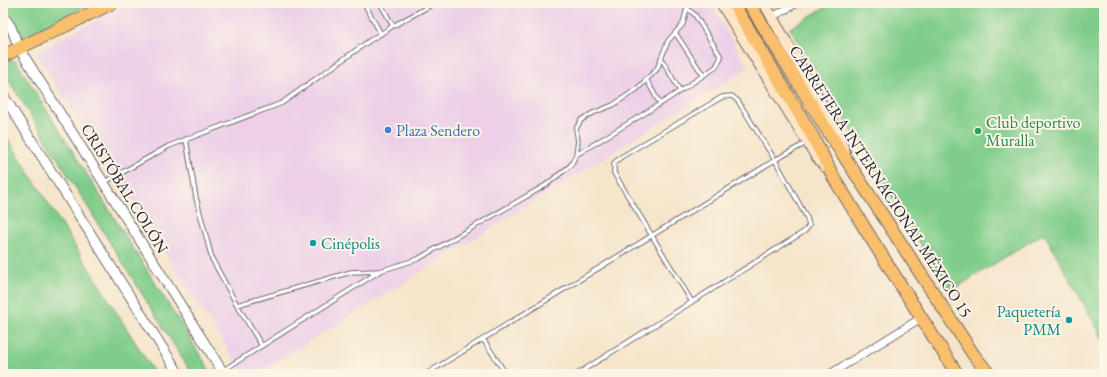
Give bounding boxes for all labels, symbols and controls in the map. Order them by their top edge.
street label: CARRETERA INTERNACIONAL MÉXICO 15 [785,41,977,321]
place label: Club deportivo Muralla [986,112,1081,151]
street label: CRISTÓBAL COLÓN [76,119,173,257]
place label: Plaza Sendero [396,120,480,141]
marker: Plaza Sendero [383,125,393,135]
marker: Club deportivo Muralla [973,126,983,136]
place label: Cinépolis [321,233,380,254]
marker: Cinépolis [308,238,318,248]
place label: Paquetería PMM [997,301,1062,340]
marker: Paquetería PMM [1064,315,1074,325]

